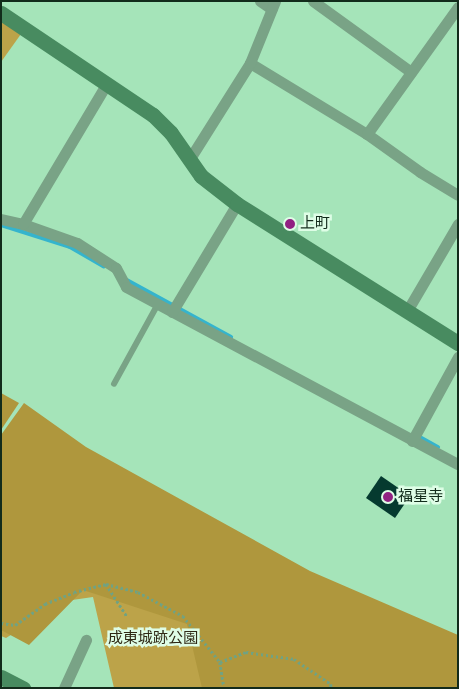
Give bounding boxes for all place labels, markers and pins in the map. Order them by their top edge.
place label: 上町 [300,215,330,233]
marker: 上町 [284,218,296,230]
place label: 福星寺 [398,488,443,506]
marker: 福星寺 [382,491,394,503]

